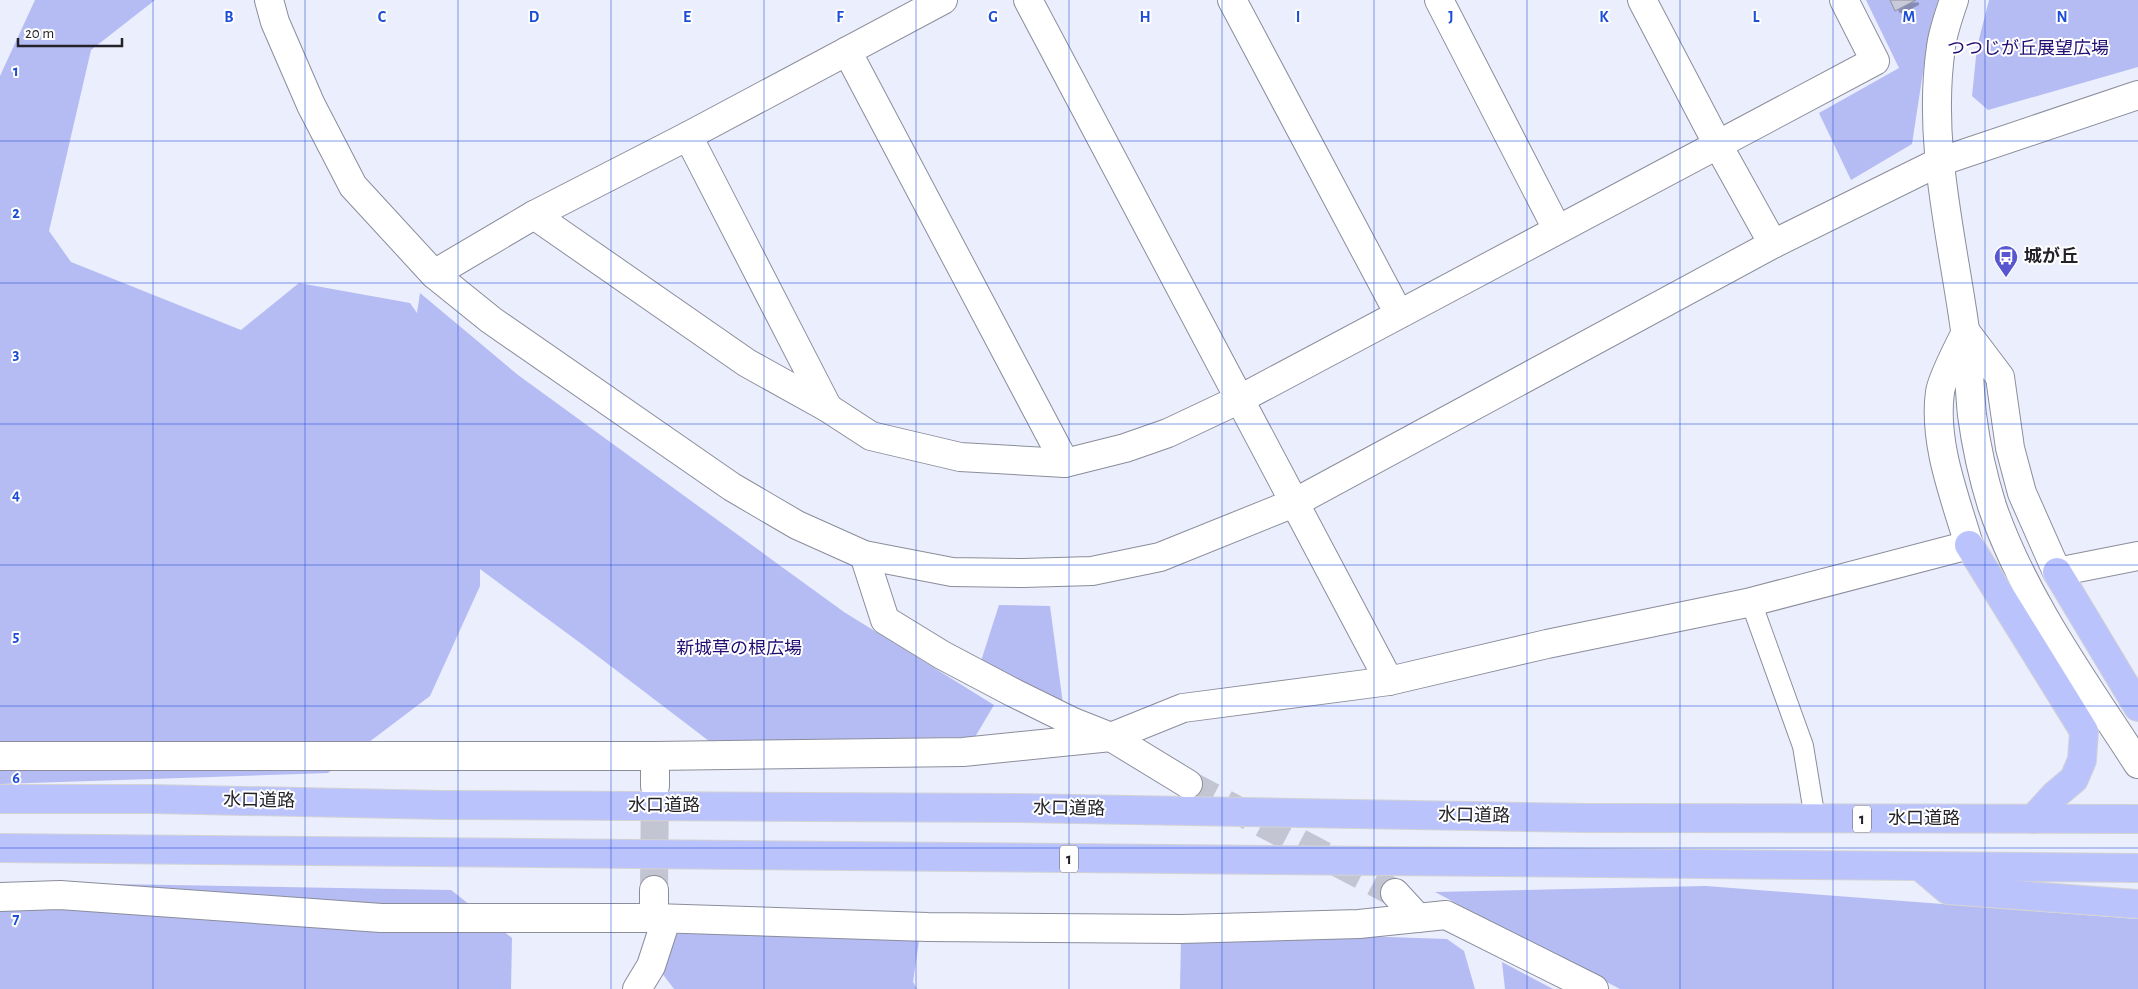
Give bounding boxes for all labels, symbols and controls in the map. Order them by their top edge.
text: B [224,9,234,25]
text: C [378,9,387,25]
text: D [529,9,540,25]
text: E [683,9,691,25]
text: F [836,9,844,25]
text: G [988,9,998,25]
text: H [1139,9,1151,25]
text: I [1296,9,1300,25]
text: J [1448,9,1454,25]
text: K [1599,9,1609,25]
text: L [1753,9,1760,25]
text: M [1903,9,1915,25]
text: N [2056,9,2068,25]
scale bar [18,15,121,47]
text: 20 m [25,26,54,41]
park label: つつじが丘展望広場 [1947,38,2109,58]
text: 1 [13,63,19,79]
text: 2 [12,205,20,221]
bus stop icon: 城が丘 [1993,244,2019,278]
place label: 城が丘 [2024,246,2078,266]
text: 3 [13,346,20,362]
text: 4 [12,487,20,503]
text: 5 [13,628,20,644]
park label: 新城草の根広場 [676,639,802,658]
text: 6 [12,770,20,786]
street label: 水口道路 [223,789,295,811]
street label: 水口道路 [628,795,700,815]
street label: 水口道路 [1033,797,1105,819]
street label: 水口道路 [1438,804,1510,826]
road number: 1 [1853,806,1871,832]
street label: 水口道路 [1888,808,1960,828]
road number: 1 [1060,846,1078,872]
text: 7 [13,911,20,927]

